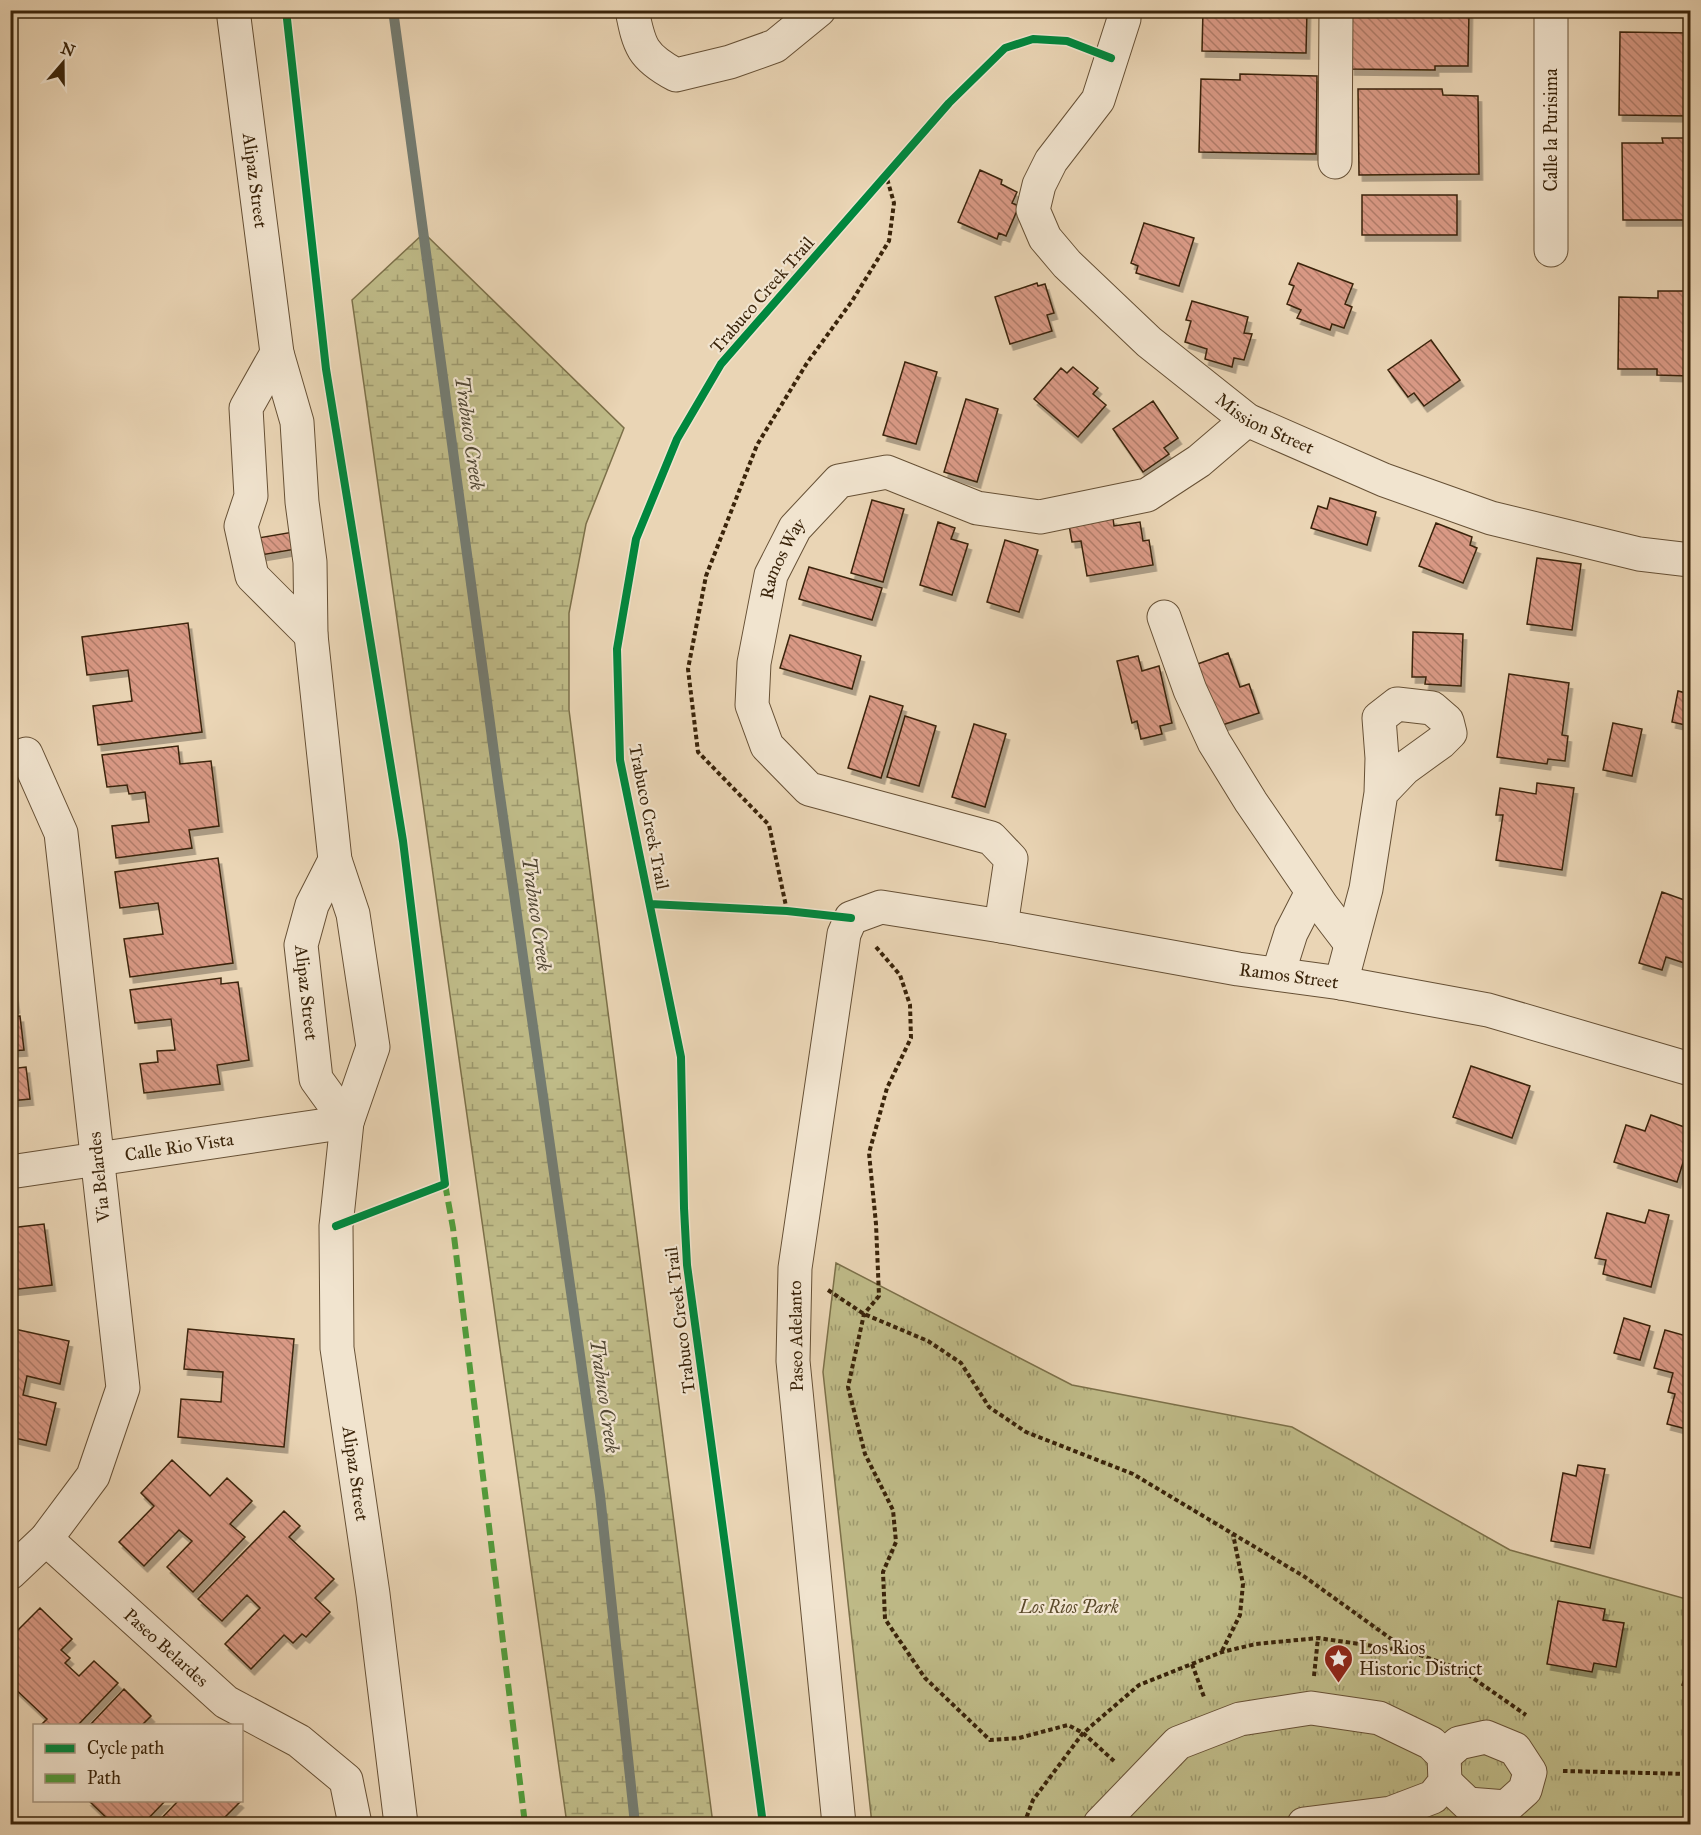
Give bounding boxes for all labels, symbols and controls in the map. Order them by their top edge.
north arrow [33,33,93,93]
text: N [58,38,78,61]
street label: Calle la Purisima [1540,68,1562,192]
street label: Alipaz Street [238,131,272,230]
street label: Trabuco Creek Trail [705,232,819,358]
water label: Trabuco Creek [450,374,490,492]
street label: Mission Street [1211,388,1318,459]
street label: Ramos Way [756,513,810,601]
street label: Trabuco Creek Trail [624,743,674,892]
water label: Trabuco Creek [517,855,557,973]
street label: Alipaz Street [290,943,323,1042]
street label: Ramos Street [1238,958,1340,994]
street label: Calle Rio Vista [123,1128,235,1166]
street label: Via Belardes [83,1131,115,1224]
street label: Trabuco Creek Trail [660,1245,700,1394]
street label: Paseo Adelanto [784,1280,808,1392]
water label: Trabuco Creek [585,1337,625,1455]
street label: Alipaz Street [337,1424,373,1523]
park label: Los Rios Park [1018,1596,1119,1618]
street label: Paseo Belardes [119,1604,213,1692]
place label: Los Rios Historic District [1359,1637,1483,1680]
place icon: Los Rios Historic District [1322,1642,1354,1684]
legend [33,1724,243,1802]
text: Cycle path [87,1737,164,1759]
text: Path [87,1767,121,1789]

